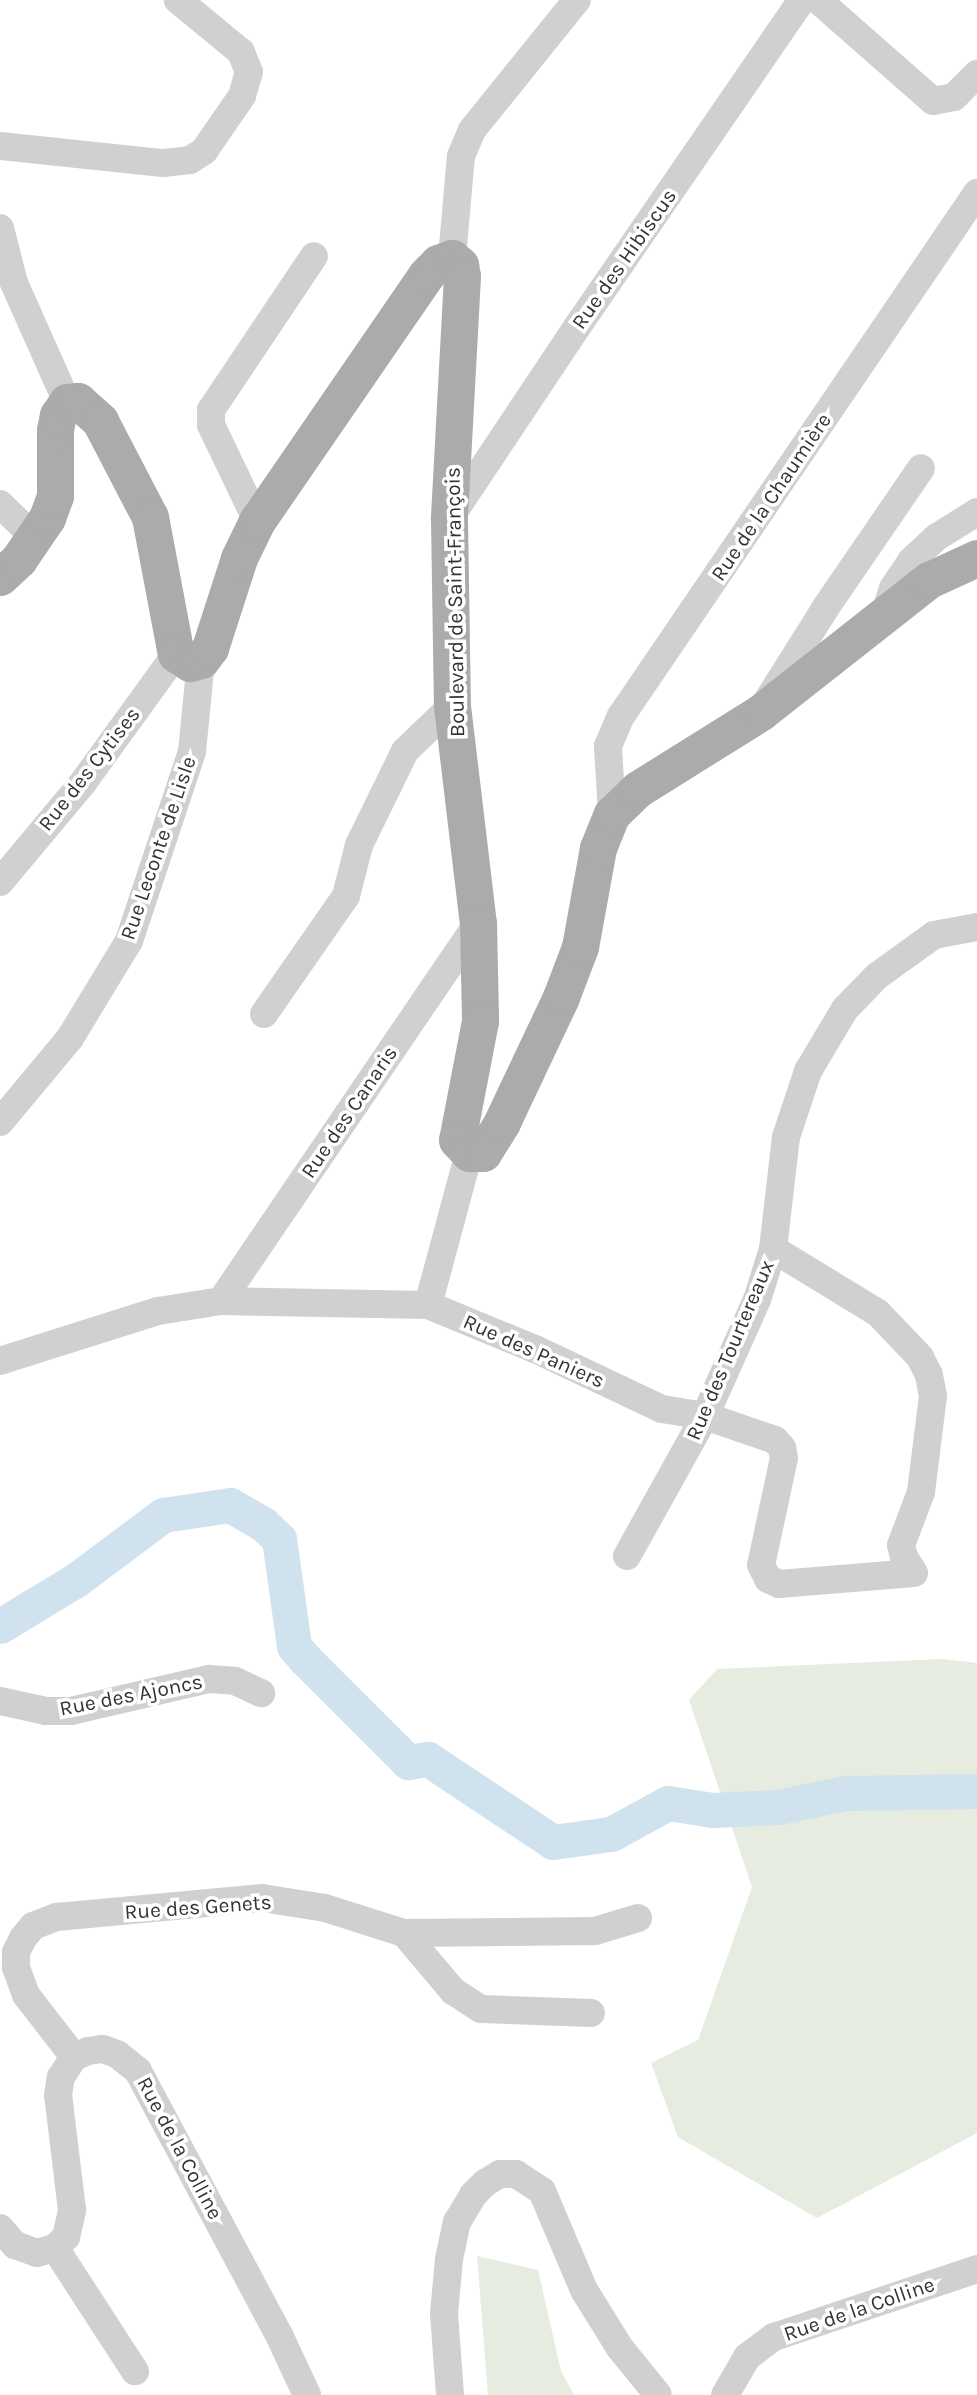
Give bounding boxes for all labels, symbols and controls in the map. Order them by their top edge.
street label: Rue des Hibiscus [566,184,682,334]
street label: Rue de la Chaumière [706,408,836,586]
street label: Boulevard de Saint-François [440,467,470,737]
street label: Rue des Cytises [33,702,145,836]
street label: Rue Leconte de Lisle [115,753,201,943]
street label: Rue des Canaris [295,1041,403,1183]
street label: Rue des Tourtereaux [681,1256,779,1444]
street label: Rue des Paniers [459,1309,609,1393]
street label: Rue des Ajoncs [57,1669,205,1721]
street label: Rue des Genets [124,1889,272,1925]
street label: Rue de la Colline [132,2072,228,2224]
street label: Rue de la Colline [780,2271,938,2347]

